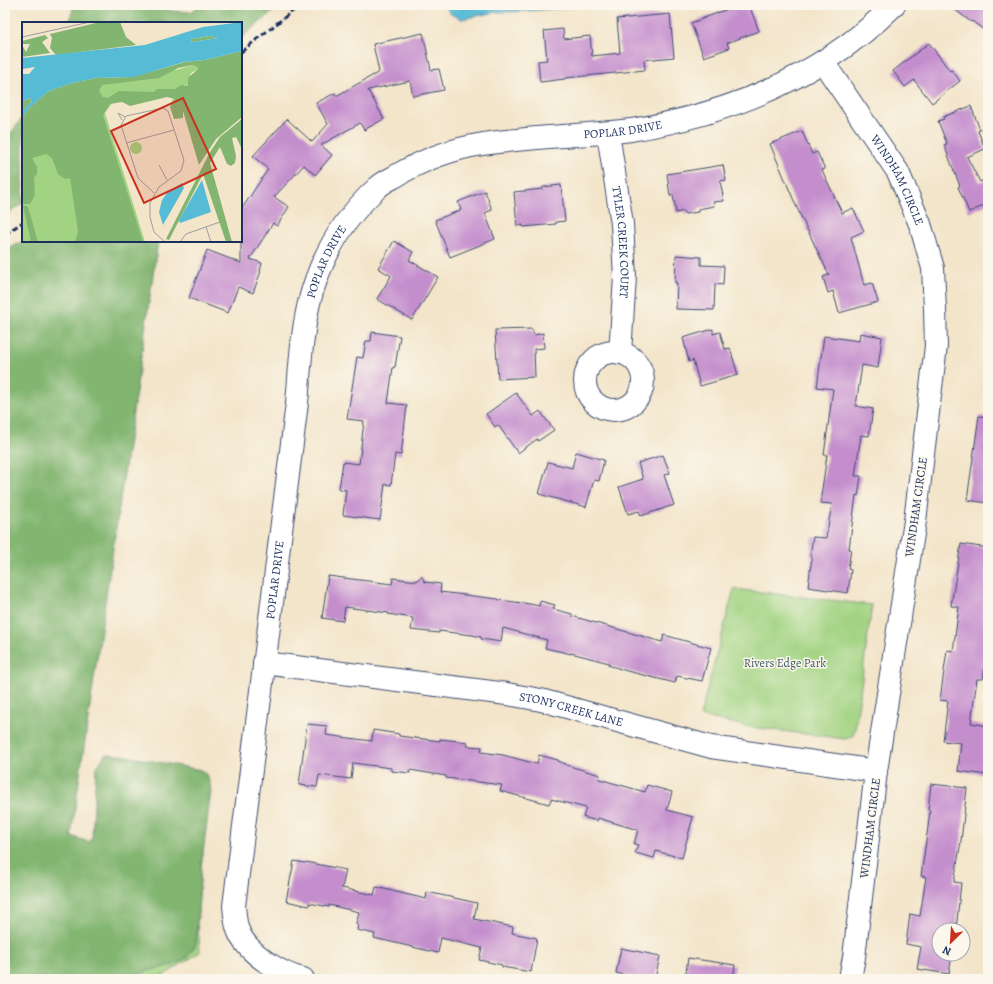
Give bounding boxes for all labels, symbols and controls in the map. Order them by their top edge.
inset map [22,22,242,242]
street label: POPLAR DRIVE [583,116,664,142]
street label: WINDHAM CIRCLE [866,131,928,228]
street label: TYLER CREEK COURT [608,185,633,299]
street label: POPLAR DRIVE [303,222,350,300]
street label: WINDHAM CIRCLE [901,456,931,559]
street label: POPLAR DRIVE [262,540,288,620]
park label: Rivers Edge Park [744,655,826,671]
street label: STONY CREEK LANE [518,688,625,730]
street label: WINDHAM CIRCLE [856,777,884,880]
north arrow [931,922,971,962]
text: N [940,942,954,959]

